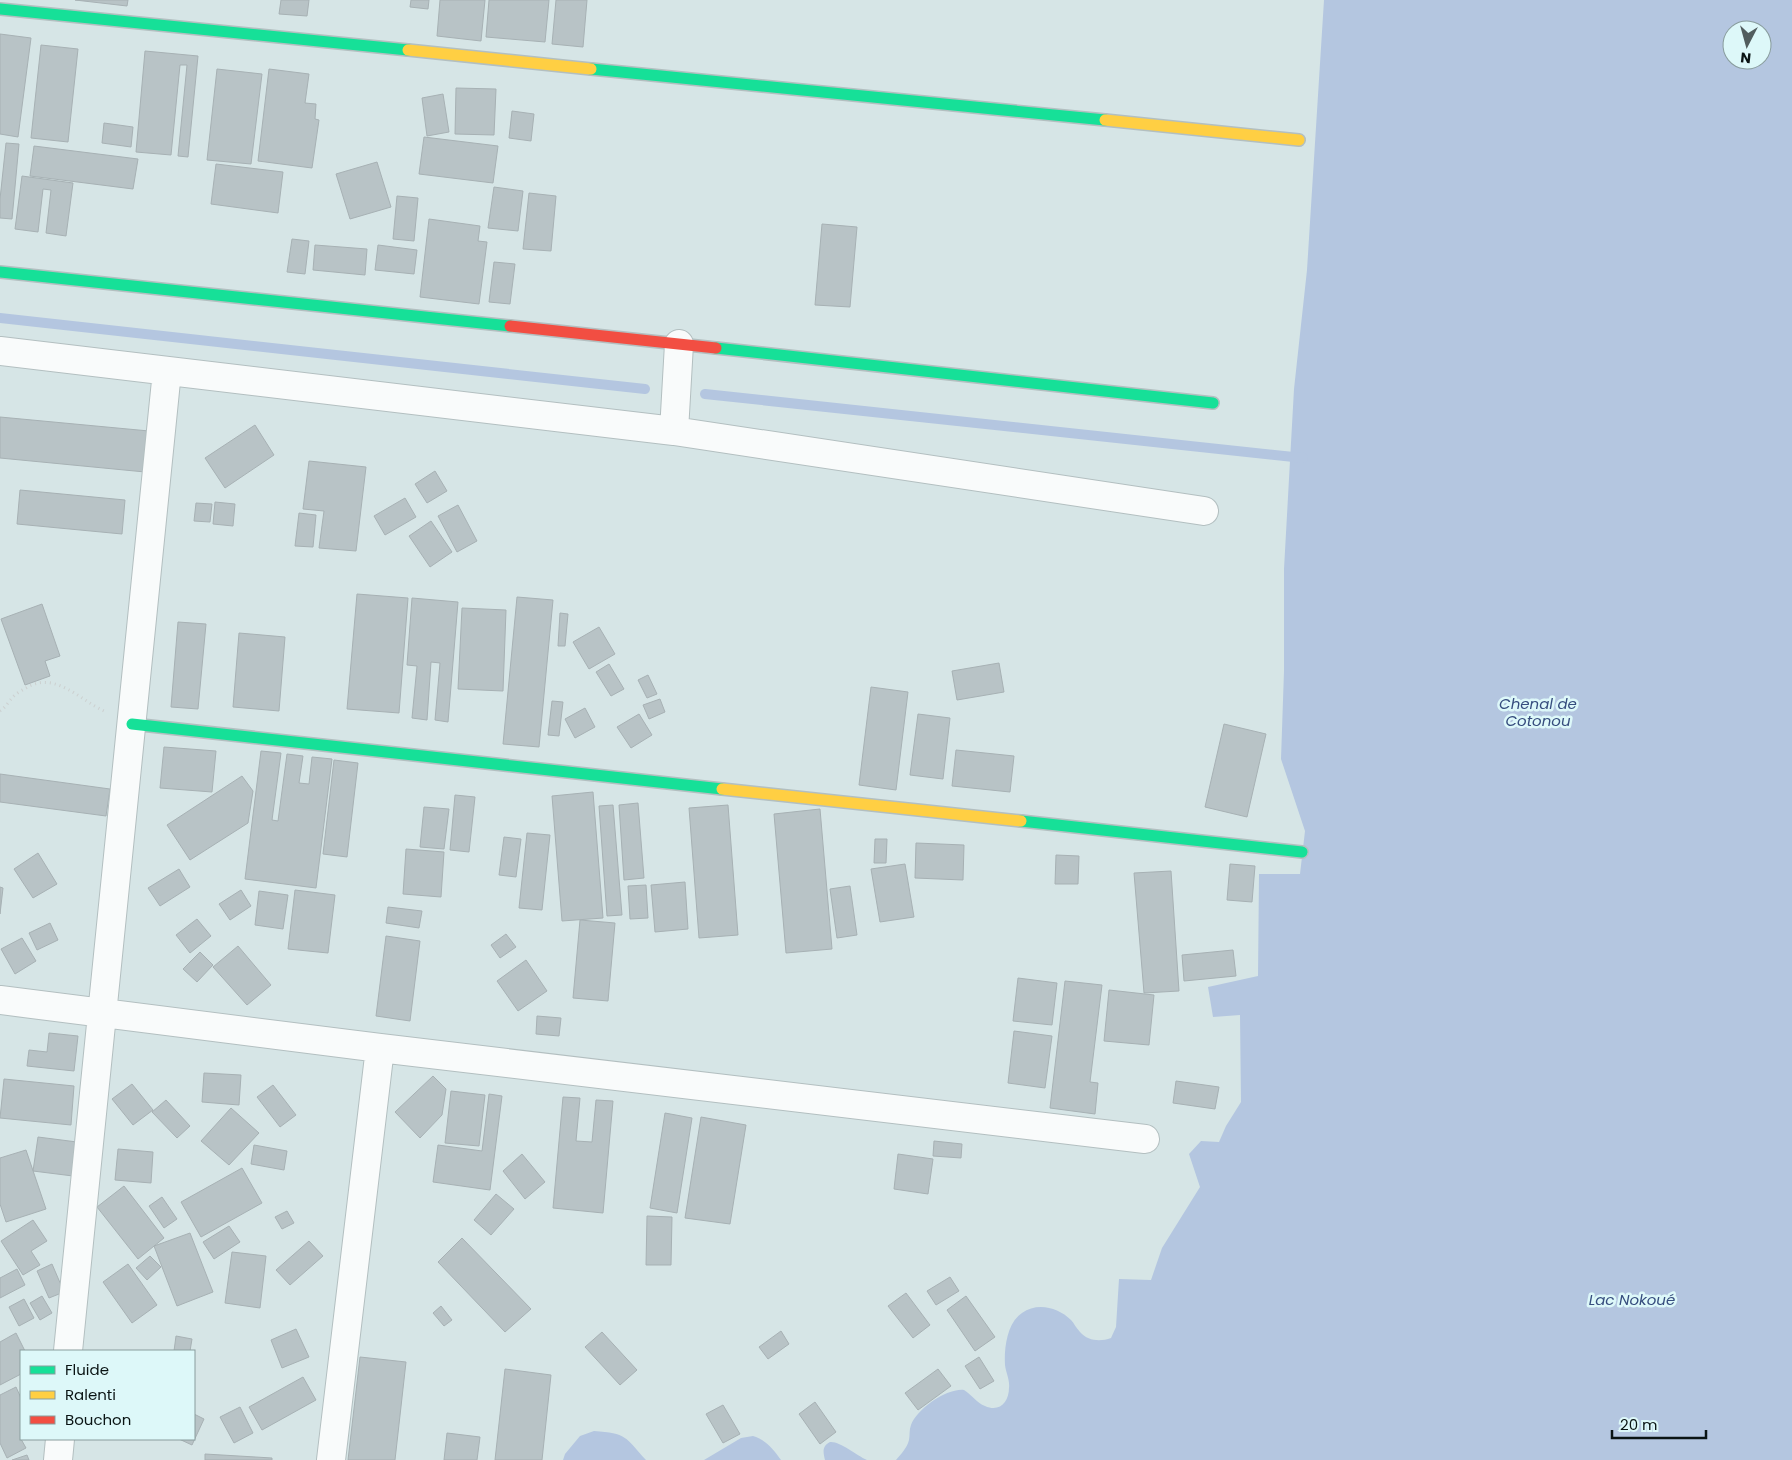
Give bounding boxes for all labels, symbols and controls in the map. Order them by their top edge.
north arrow [1722,20,1772,70]
text: N [1739,47,1752,68]
water label: Chenal de Cotonou [1499,693,1577,731]
water label: Lac Nokoué [1589,1289,1675,1310]
legend [20,1350,195,1440]
text: Fluide [65,1359,109,1380]
text: Ralenti [65,1384,116,1405]
scale bar [1612,1408,1706,1440]
text: Bouchon [65,1409,131,1430]
text: 20 m [1620,1414,1658,1435]

